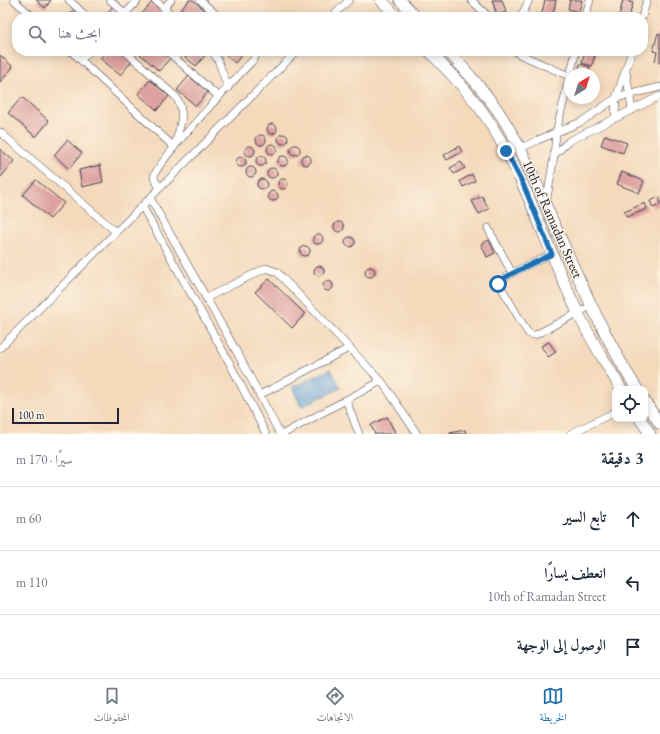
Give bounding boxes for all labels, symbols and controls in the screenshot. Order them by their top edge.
search box [12,12,648,56]
icon: search [26,23,48,45]
text: ابحث هنا [58,23,101,42]
north arrow [564,68,600,104]
route end [497,142,515,160]
street label: 10th of Ramadan Street [519,157,587,282]
route start [489,275,507,293]
map controls [612,386,648,422]
button: locate [612,386,648,422]
scale bar [12,406,119,425]
text: 100 m [18,408,45,422]
text: 3 دقيقة [601,447,644,469]
text: سيرًا · 170 m [16,451,73,468]
text: تابع السير [563,507,606,526]
icon: ahead [622,508,644,530]
text: 60 m [16,510,41,527]
text: انعطف يسارًا [544,563,606,582]
icon: left [622,572,644,594]
text: 110 m [16,574,47,591]
text: 10th of Ramadan Street [487,588,606,605]
text: الوصول إلى الوجهة [517,635,606,654]
icon: arrive [622,636,644,658]
tab: المحفوظات [93,685,130,728]
tab: الاتجاهات [316,685,353,728]
tab: الخريطة [540,685,567,728]

